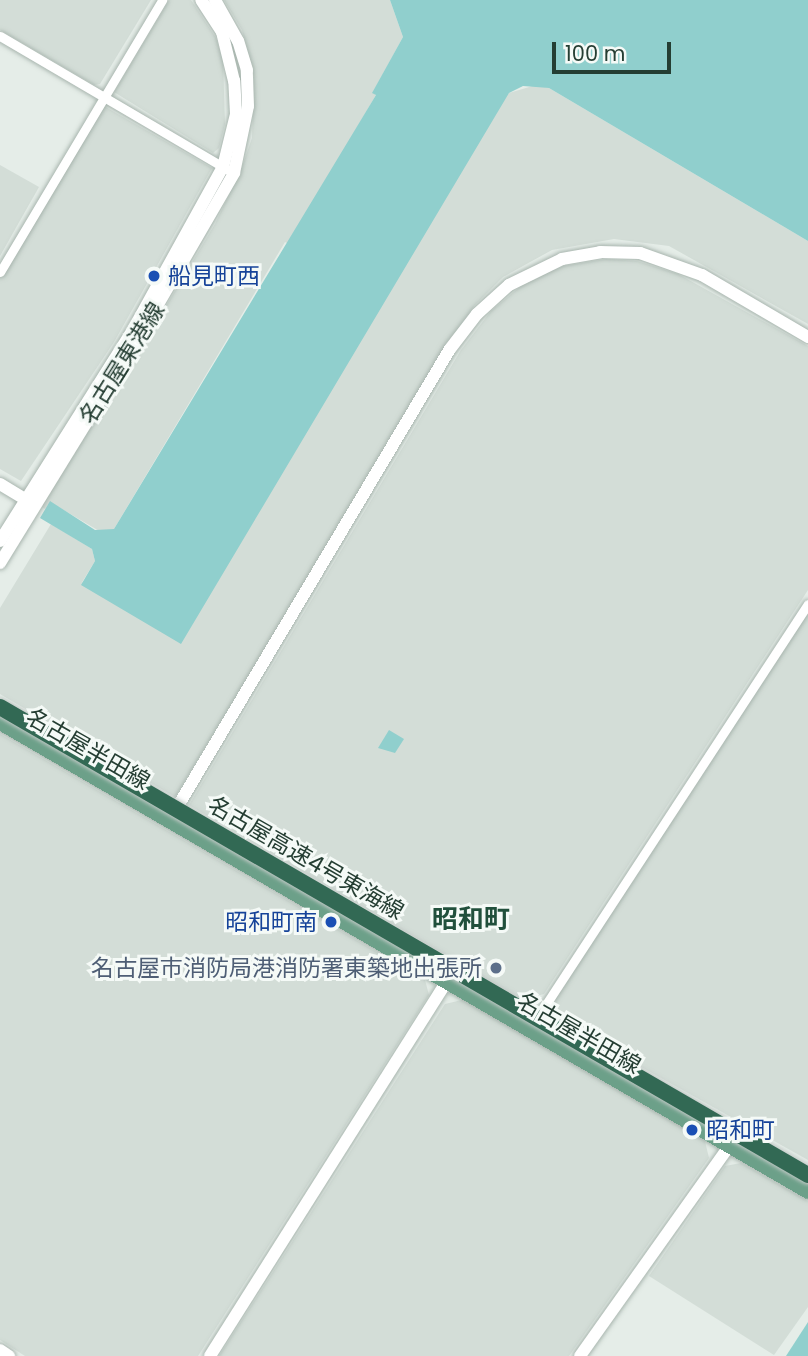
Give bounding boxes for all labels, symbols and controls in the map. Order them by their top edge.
scale bar [556,28,675,72]
text: 100 m [565,39,625,68]
place label: 船見町西 [168,262,260,290]
marker: 船見町西 [146,268,162,284]
street label: 名古屋東港線 [74,297,170,429]
street label: 名古屋半田線 [21,703,155,795]
street label: 名古屋高速4号東海線 [203,791,409,925]
district label: 昭和町 [432,904,510,936]
place label: 昭和町南 [225,908,317,936]
marker: 昭和町南 [323,914,339,930]
place label: 名古屋市消防局港消防署東築地出張所 [91,954,482,982]
marker: 名古屋市消防局港消防署東築地出張所 [488,960,504,976]
street label: 名古屋半田線 [512,987,646,1079]
place label: 昭和町 [706,1116,775,1144]
marker: 昭和町 [684,1122,700,1138]

